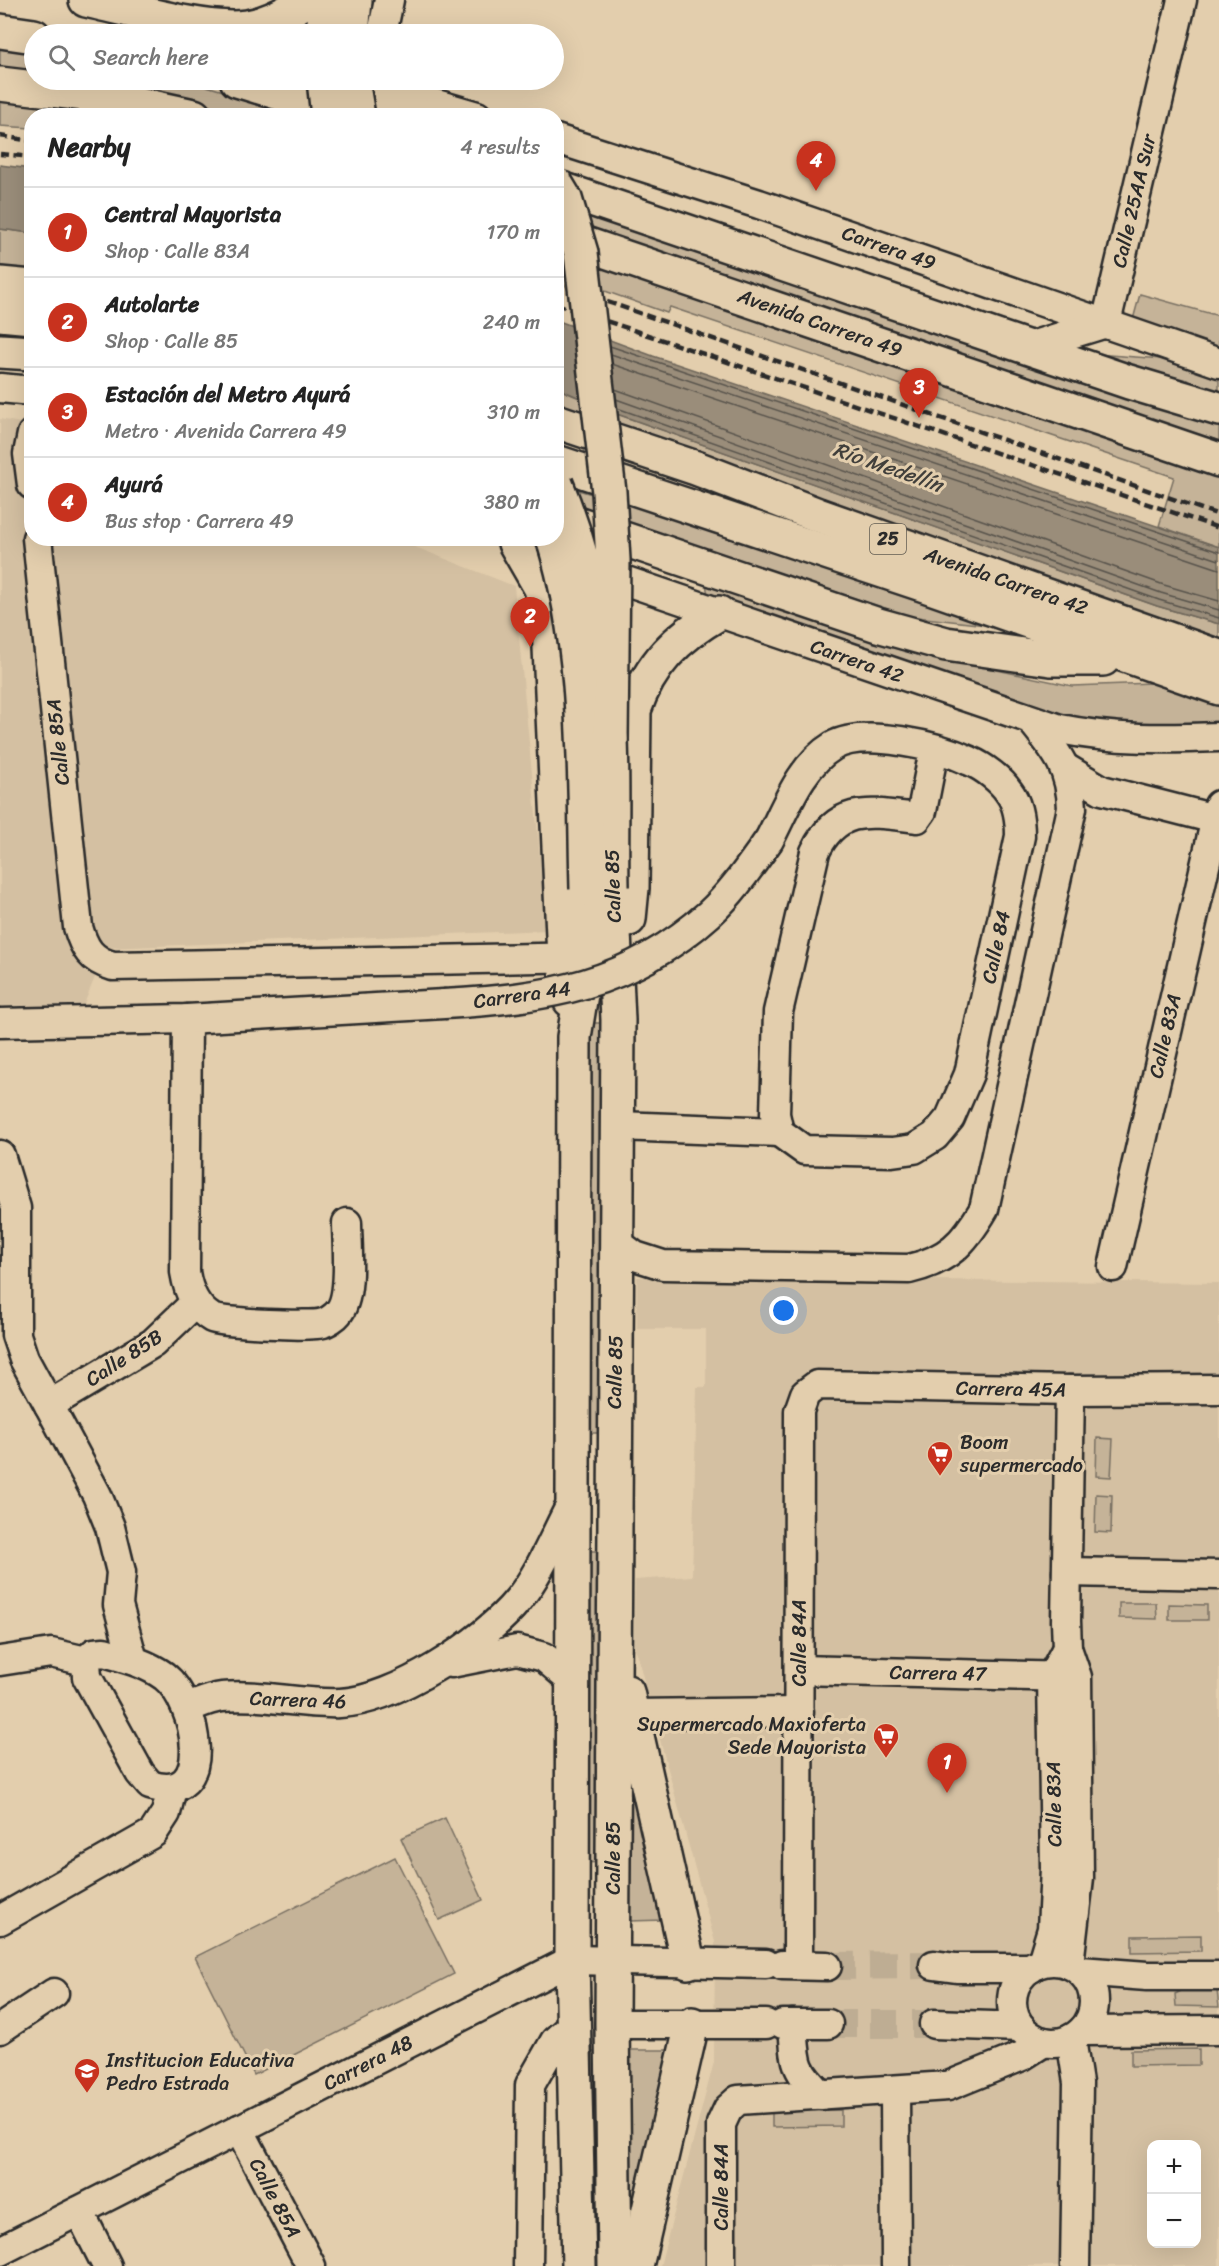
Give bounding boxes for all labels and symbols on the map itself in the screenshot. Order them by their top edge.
street label: Calle 25AA Sur [1102,129,1167,271]
pin: 4 [796,142,836,191]
street label: Carrera 49 [837,216,941,280]
street label: Avenida Carrera 49 [732,278,907,368]
pin: 3 [900,368,938,418]
water label: Río Medellín [828,431,950,504]
road number: 25 [870,524,906,554]
street label: Avenida Carrera 42 [918,536,1093,626]
pin: 2 [510,598,550,647]
street label: Carrera 42 [806,629,909,693]
street label: Calle 85A [36,697,80,787]
street label: Calle 85 [594,849,632,923]
street label: Calle 84 [971,907,1021,987]
street label: Carrera 44 [471,971,573,1019]
street label: Calle 83A [1138,990,1192,1082]
your location [769,1296,798,1325]
street label: Calle 85B [78,1320,170,1396]
street label: Calle 85 [597,1335,633,1409]
street label: Carrera 45A [955,1371,1067,1407]
place label: Boom supermercado [959,1425,1083,1483]
supermarket icon: Boom supermercado [925,1439,955,1477]
street label: Calle 84A [782,1599,817,1687]
street label: Carrera 47 [889,1655,988,1691]
street label: Carrera 46 [249,1681,347,1719]
place label: Supermercado Maxioferta Sede Mayorista [637,1707,866,1765]
supermarket icon: Supermercado Maxioferta Sede Mayorista [871,1721,901,1759]
pin: 1 [928,1744,966,1793]
street label: Calle 83A [1036,1761,1072,1847]
street label: Calle 85 [596,1821,631,1895]
street label: Carrera 48 [317,2025,419,2101]
place label: Institucion Educativa Pedro Estrada [105,2043,295,2101]
school or university icon: Institucion Educativa Pedro Estrada [72,2056,102,2094]
street label: Calle 84A [704,2143,739,2231]
street label: Calle 85A [239,2151,311,2245]

